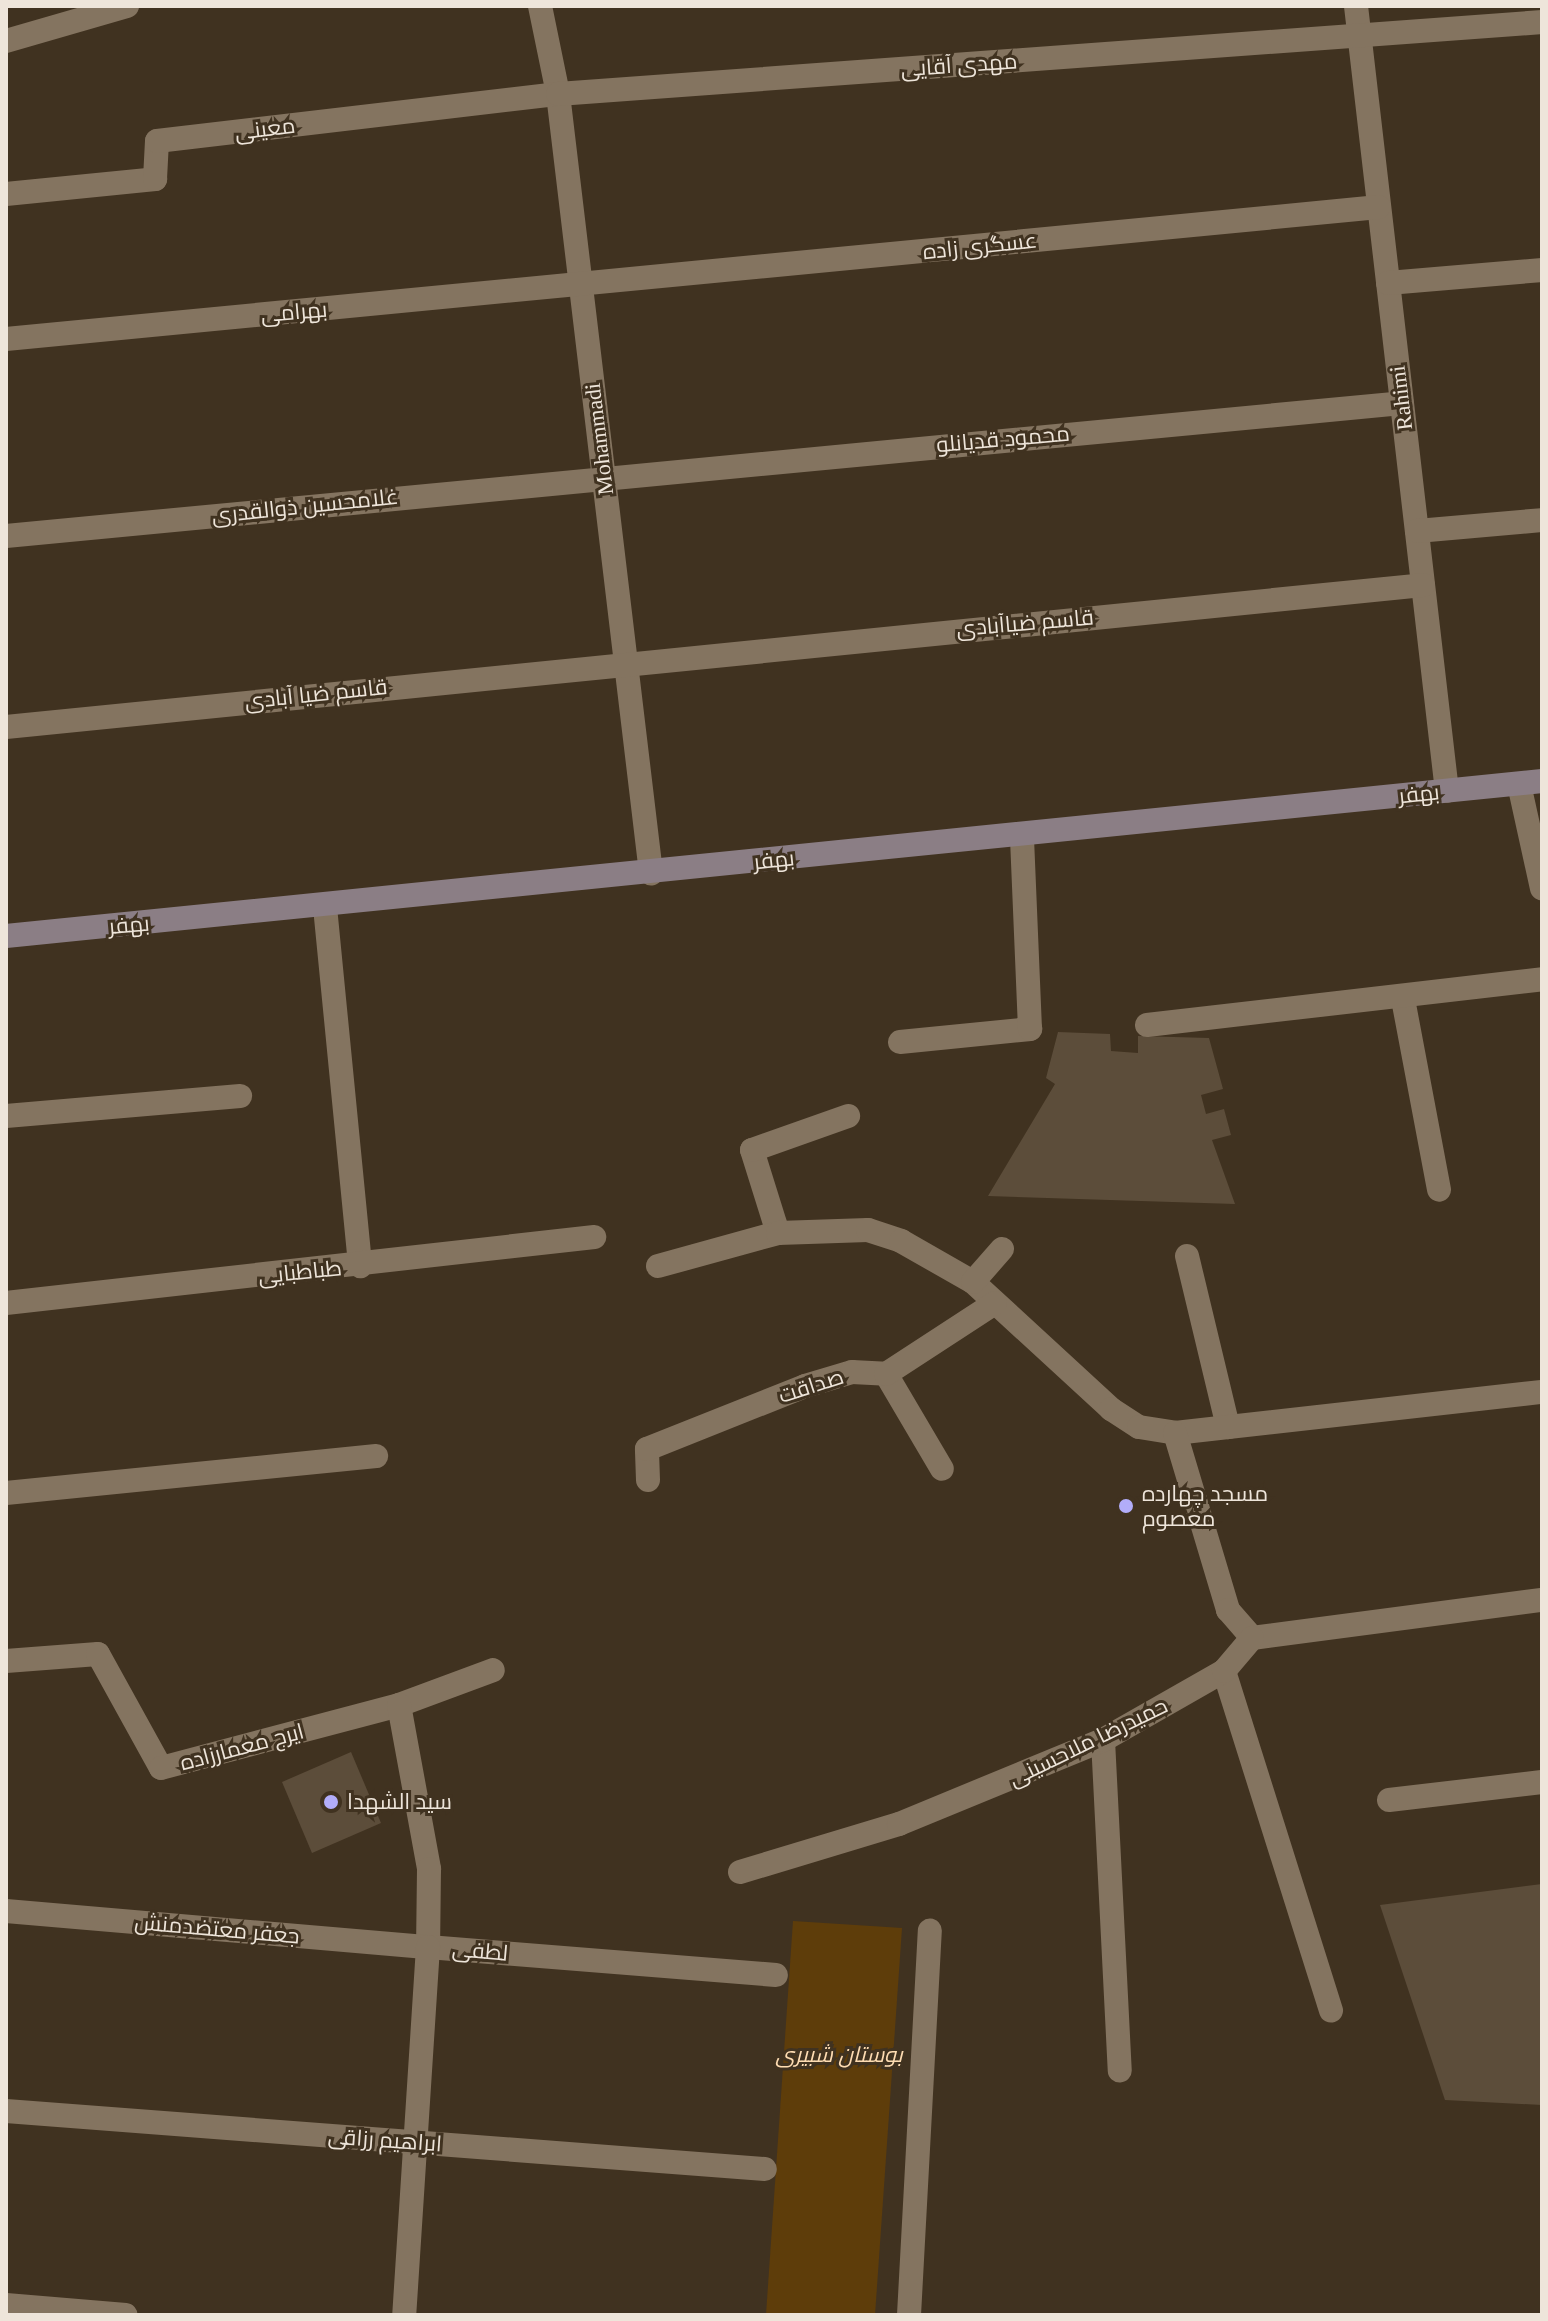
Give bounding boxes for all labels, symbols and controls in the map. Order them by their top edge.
street label: مهدی آقایی [900,48,1018,82]
street label: معینی [233,112,297,146]
street label: عسگری زاده [922,227,1038,265]
street label: بهرامی [260,296,328,328]
street label: Rahimi [1384,364,1418,432]
street label: Mohammadi [579,382,619,496]
street label: محمود قدیانلو [935,420,1071,458]
street label: غلامحسین ذوالقدری [210,483,400,529]
street label: قاسم ضیاآبادی [955,604,1095,642]
street label: قاسم ضیا آبادی [243,673,389,715]
street label: بهفر [1397,779,1441,809]
street label: بهفر [752,845,796,875]
street label: بهفر [107,910,151,940]
street label: طباطبایی [257,1254,343,1290]
street label: صداقت [775,1363,847,1409]
place label: مسجد چهارده معصوم [1142,1480,1268,1532]
marker: مسجد چهارده معصوم [1117,1497,1135,1515]
street label: حمیدرضا ملاحسینی [1004,1692,1172,1792]
street label: ایرج معمارزاده [177,1718,307,1776]
place label: سید الشهدا [347,1789,452,1815]
marker: سید الشهدا [322,1793,340,1811]
street label: جعفر معتضدمنش [133,1909,301,1949]
street label: لطفی [451,1935,509,1967]
park label: بوستان شبیری [775,2042,903,2068]
street label: ابراهیم رزاقی [327,2123,443,2157]

